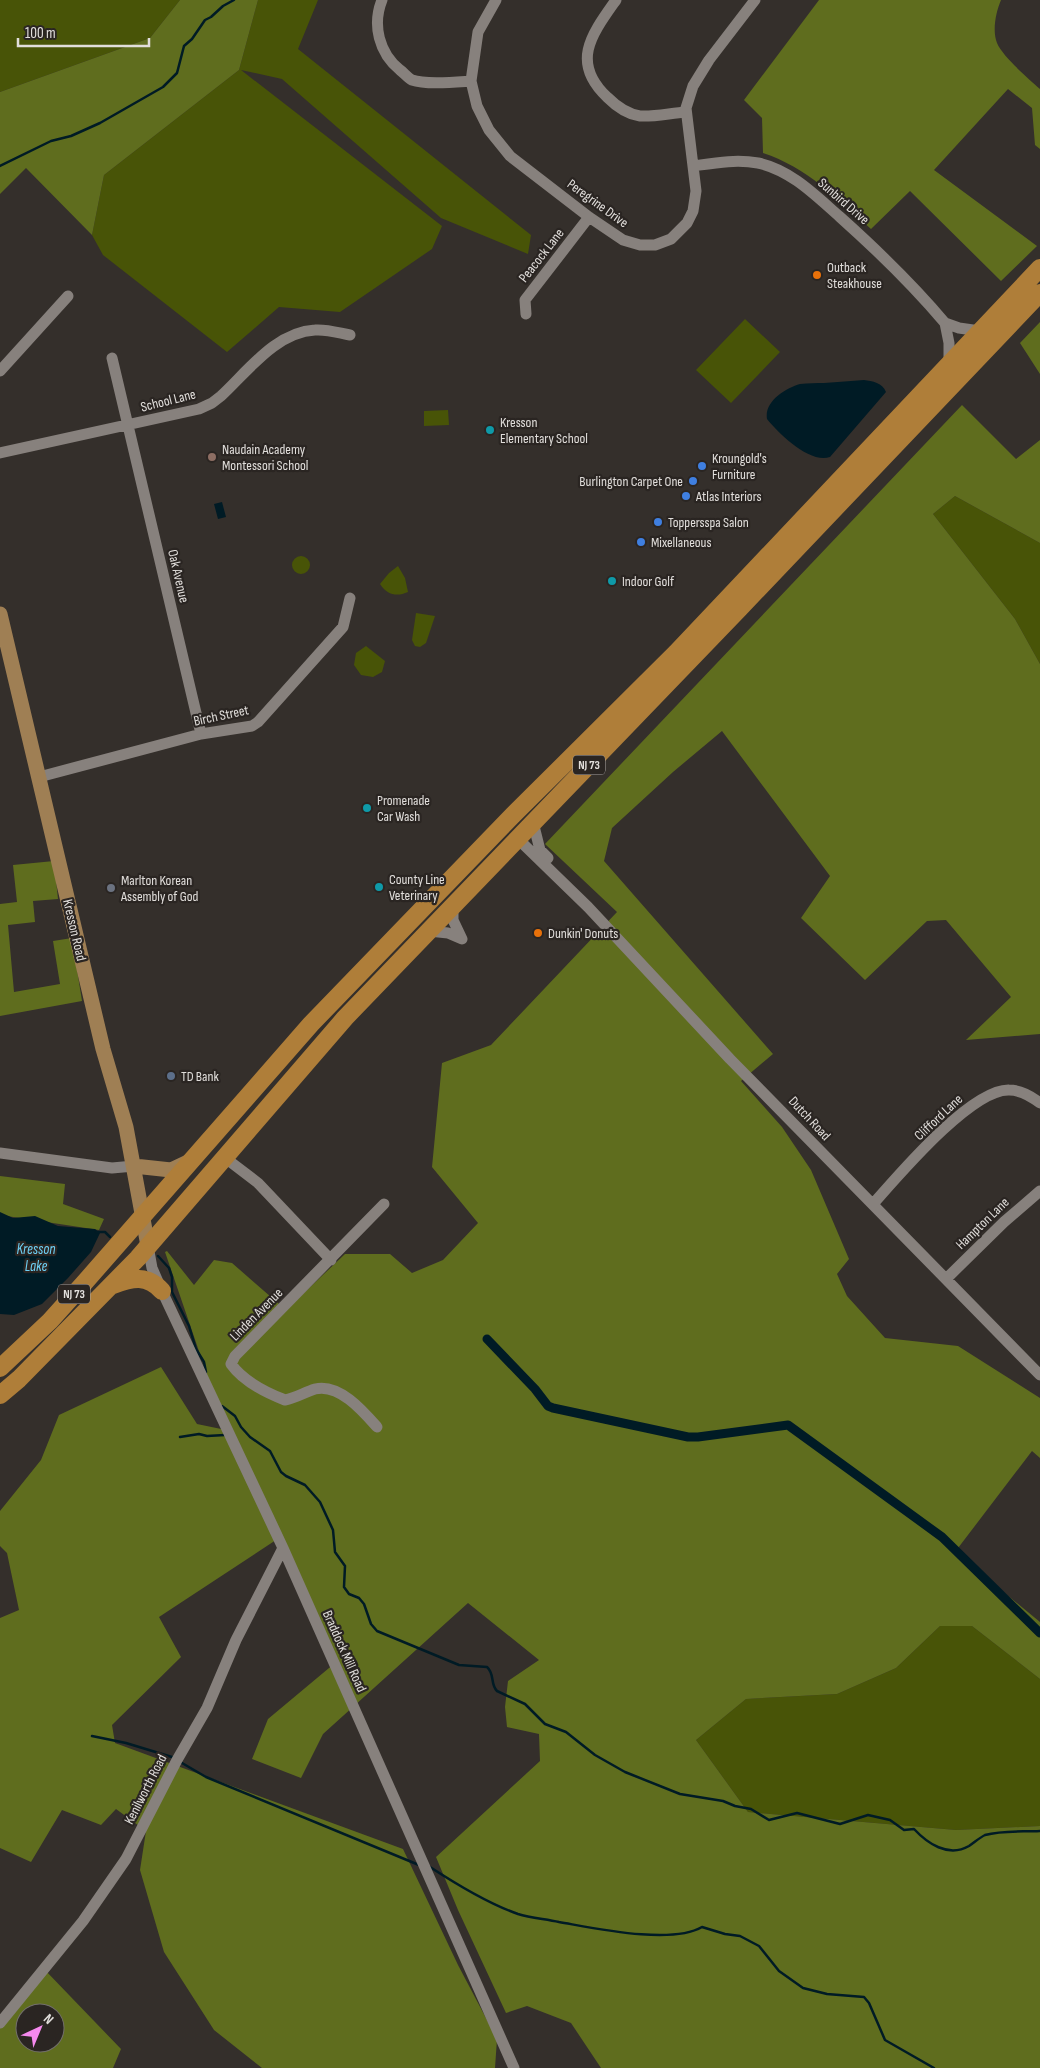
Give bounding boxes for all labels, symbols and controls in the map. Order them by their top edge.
scale bar [18,15,149,47]
text: 100 m [25,24,56,43]
street label: Sunbird Drive [814,174,873,228]
street label: Peregrine Drive [564,176,632,231]
street label: Peacock Lane [515,225,568,286]
place label: Outback Steakhouse [827,259,882,292]
marker: Outback Steakhouse [811,269,823,281]
street label: School Lane [139,385,197,416]
place label: Kresson Elementary School [500,414,588,447]
marker: Kresson Elementary School [484,424,496,436]
place label: Naudain Academy Montessori School [222,441,308,474]
place label: Kroungold's Furniture [712,450,767,483]
marker: Naudain Academy Montessori School [206,451,218,463]
marker: Kroungold's Furniture [696,460,708,472]
place label: Burlington Carpet One [579,473,683,490]
marker: Burlington Carpet One [687,475,699,487]
place label: Atlas Interiors [695,488,762,505]
marker: Atlas Interiors [680,490,692,502]
place label: Toppersspa Salon [668,514,749,531]
marker: Toppersspa Salon [652,516,664,528]
place label: Mixellaneous [651,534,711,551]
marker: Mixellaneous [635,536,647,548]
street label: Oak Avenue [164,548,193,604]
place label: Indoor Golf [622,573,675,590]
marker: Indoor Golf [606,575,618,587]
street label: Birch Street [192,701,250,730]
road number: NJ 73 [573,756,605,774]
place label: Promenade Car Wash [377,792,430,825]
marker: Promenade Car Wash [361,802,373,814]
place label: County Line Veterinary [389,871,445,904]
place label: Marlton Korean Assembly of God [120,872,198,905]
marker: County Line Veterinary [373,881,385,893]
marker: Marlton Korean Assembly of God [105,882,117,894]
street label: Kresson Road [59,898,90,963]
place label: Dunkin' Donuts [548,925,618,942]
marker: Dunkin' Donuts [532,927,544,939]
place label: TD Bank [181,1068,219,1085]
marker: TD Bank [165,1070,177,1082]
street label: Clifford Lane [911,1091,966,1144]
street label: Dutch Road [785,1093,834,1144]
street label: Hampton Lane [952,1194,1013,1253]
water label: Kresson Lake [16,1240,56,1276]
street label: Linden Avenue [226,1284,286,1344]
road number: NJ 73 [58,1285,90,1304]
street label: Braddock Mill Road [319,1608,370,1695]
street label: Kenilworth Road [120,1751,170,1827]
north arrow [15,2003,65,2053]
text: N [40,2010,57,2028]

